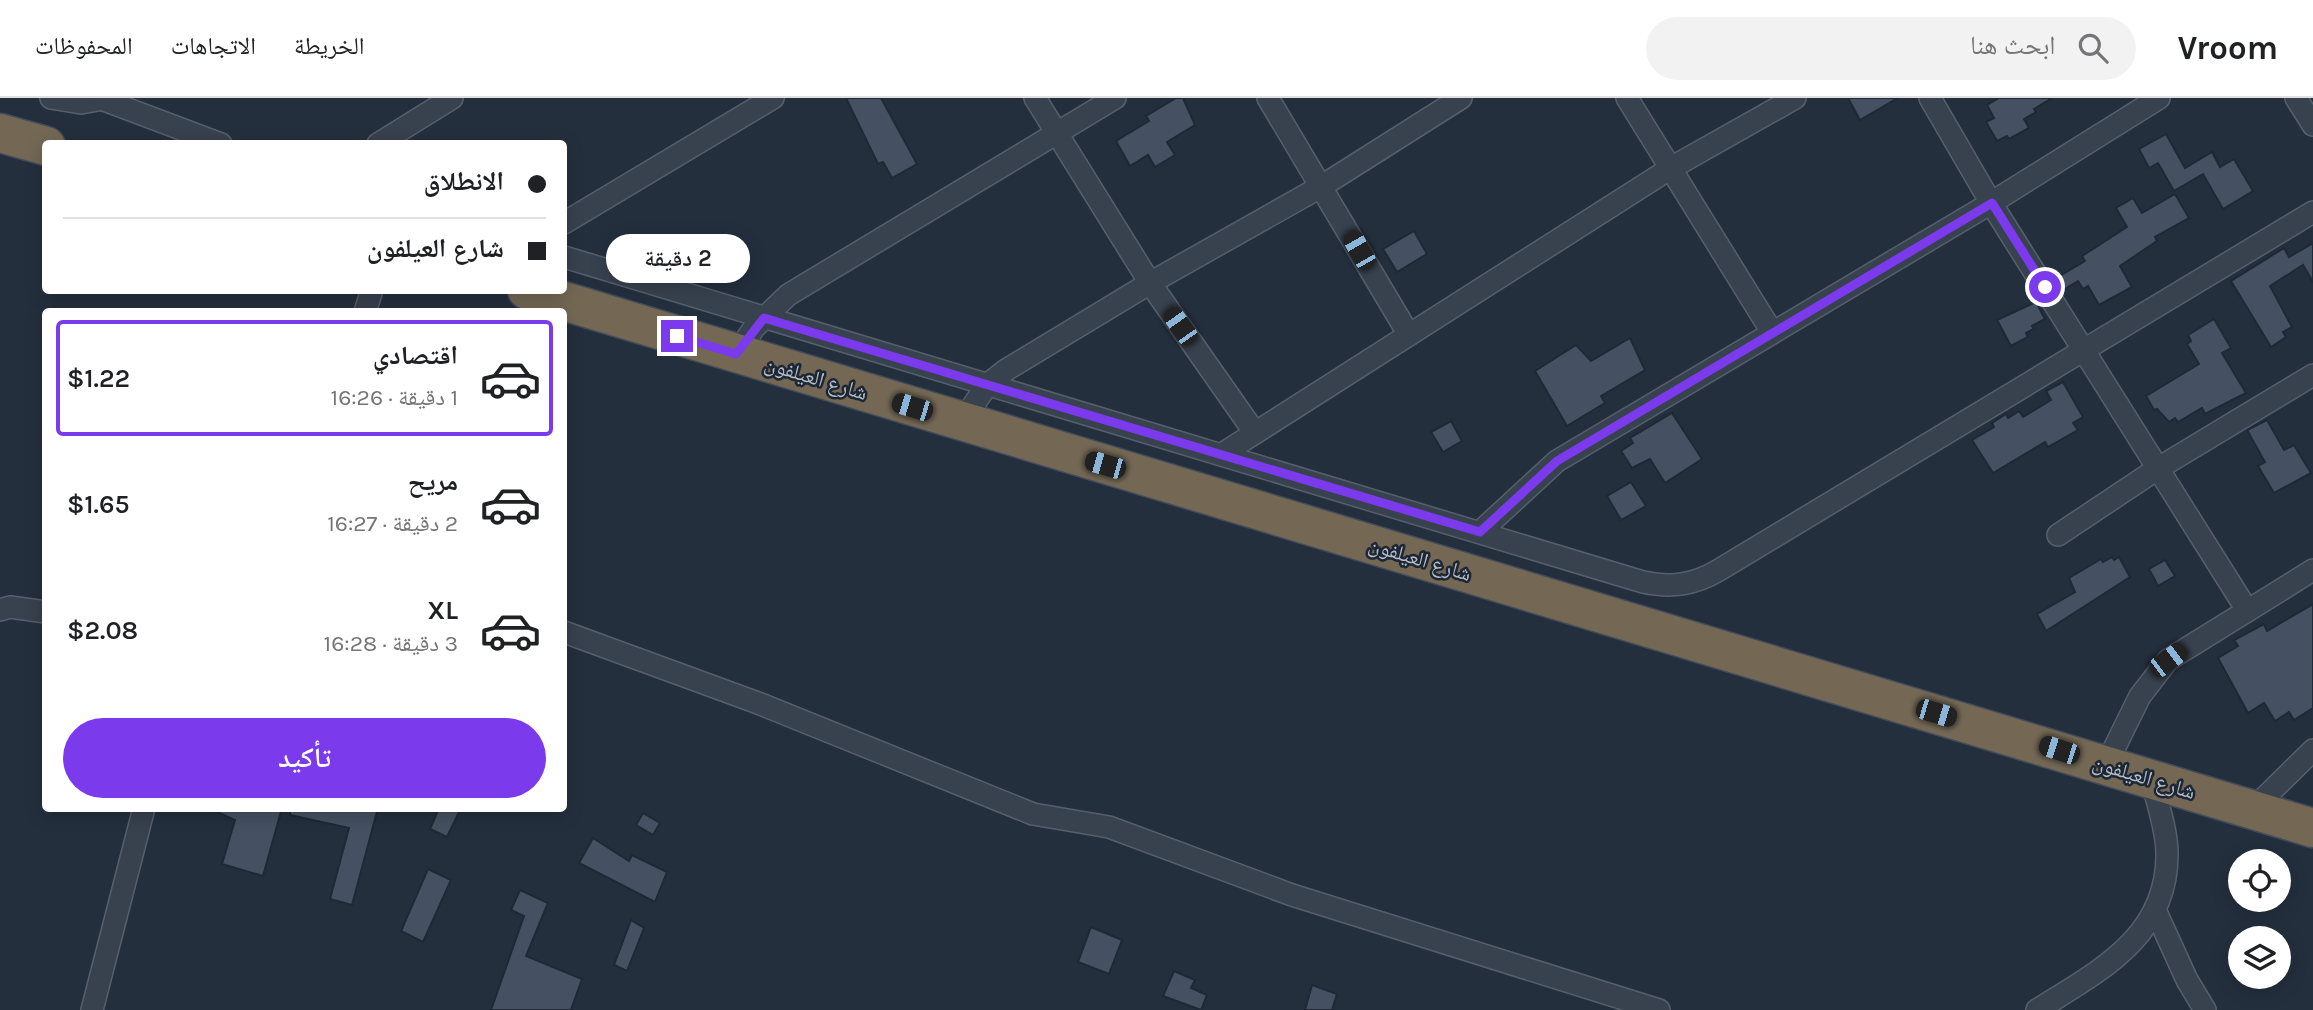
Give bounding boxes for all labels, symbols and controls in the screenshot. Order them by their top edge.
search box [1646,17,2136,80]
icon: search [2074,29,2112,67]
text: Vroom [2178,29,2278,67]
text: ابحث هنا [1970,30,2056,61]
text: المحفوظات [35,32,133,60]
text: الاتجاهات [171,32,256,60]
text: الخريطة [294,32,365,60]
text: الانطلاق [424,166,504,197]
car [1340,227,1379,273]
text: شارع العيلفون [367,233,504,264]
callout: 2 دقيقة [605,234,749,284]
text: 2 دقيقة [644,245,712,272]
route start [2029,271,2061,303]
car [1160,303,1201,349]
route end [661,320,693,352]
text: اقتصادي [373,340,458,371]
icon: car [479,347,542,410]
street label: شارع العيلفون [762,351,870,406]
text: $1.22 [67,363,130,394]
text: 1 دقيقة · 16:26 [331,384,458,411]
car [889,391,936,423]
car [1082,449,1129,481]
text: مريح [408,466,458,497]
icon: car [479,473,542,536]
text: $1.65 [67,489,129,520]
text: 2 دقيقة · 16:27 [327,510,458,537]
street label: شارع العيلفون [1366,532,1474,587]
text: XL [427,595,458,626]
icon: car [479,599,542,662]
text: $2.08 [67,615,138,646]
text: 3 دقيقة · 16:28 [324,630,458,657]
car [2145,639,2192,681]
car [1913,697,1960,729]
button: تأكيد [63,718,546,798]
car [2036,734,2083,766]
street label: شارع العيلفون [2090,750,2198,805]
map controls [2228,849,2291,989]
button: locate [2228,849,2291,912]
button: layers [2228,926,2291,989]

